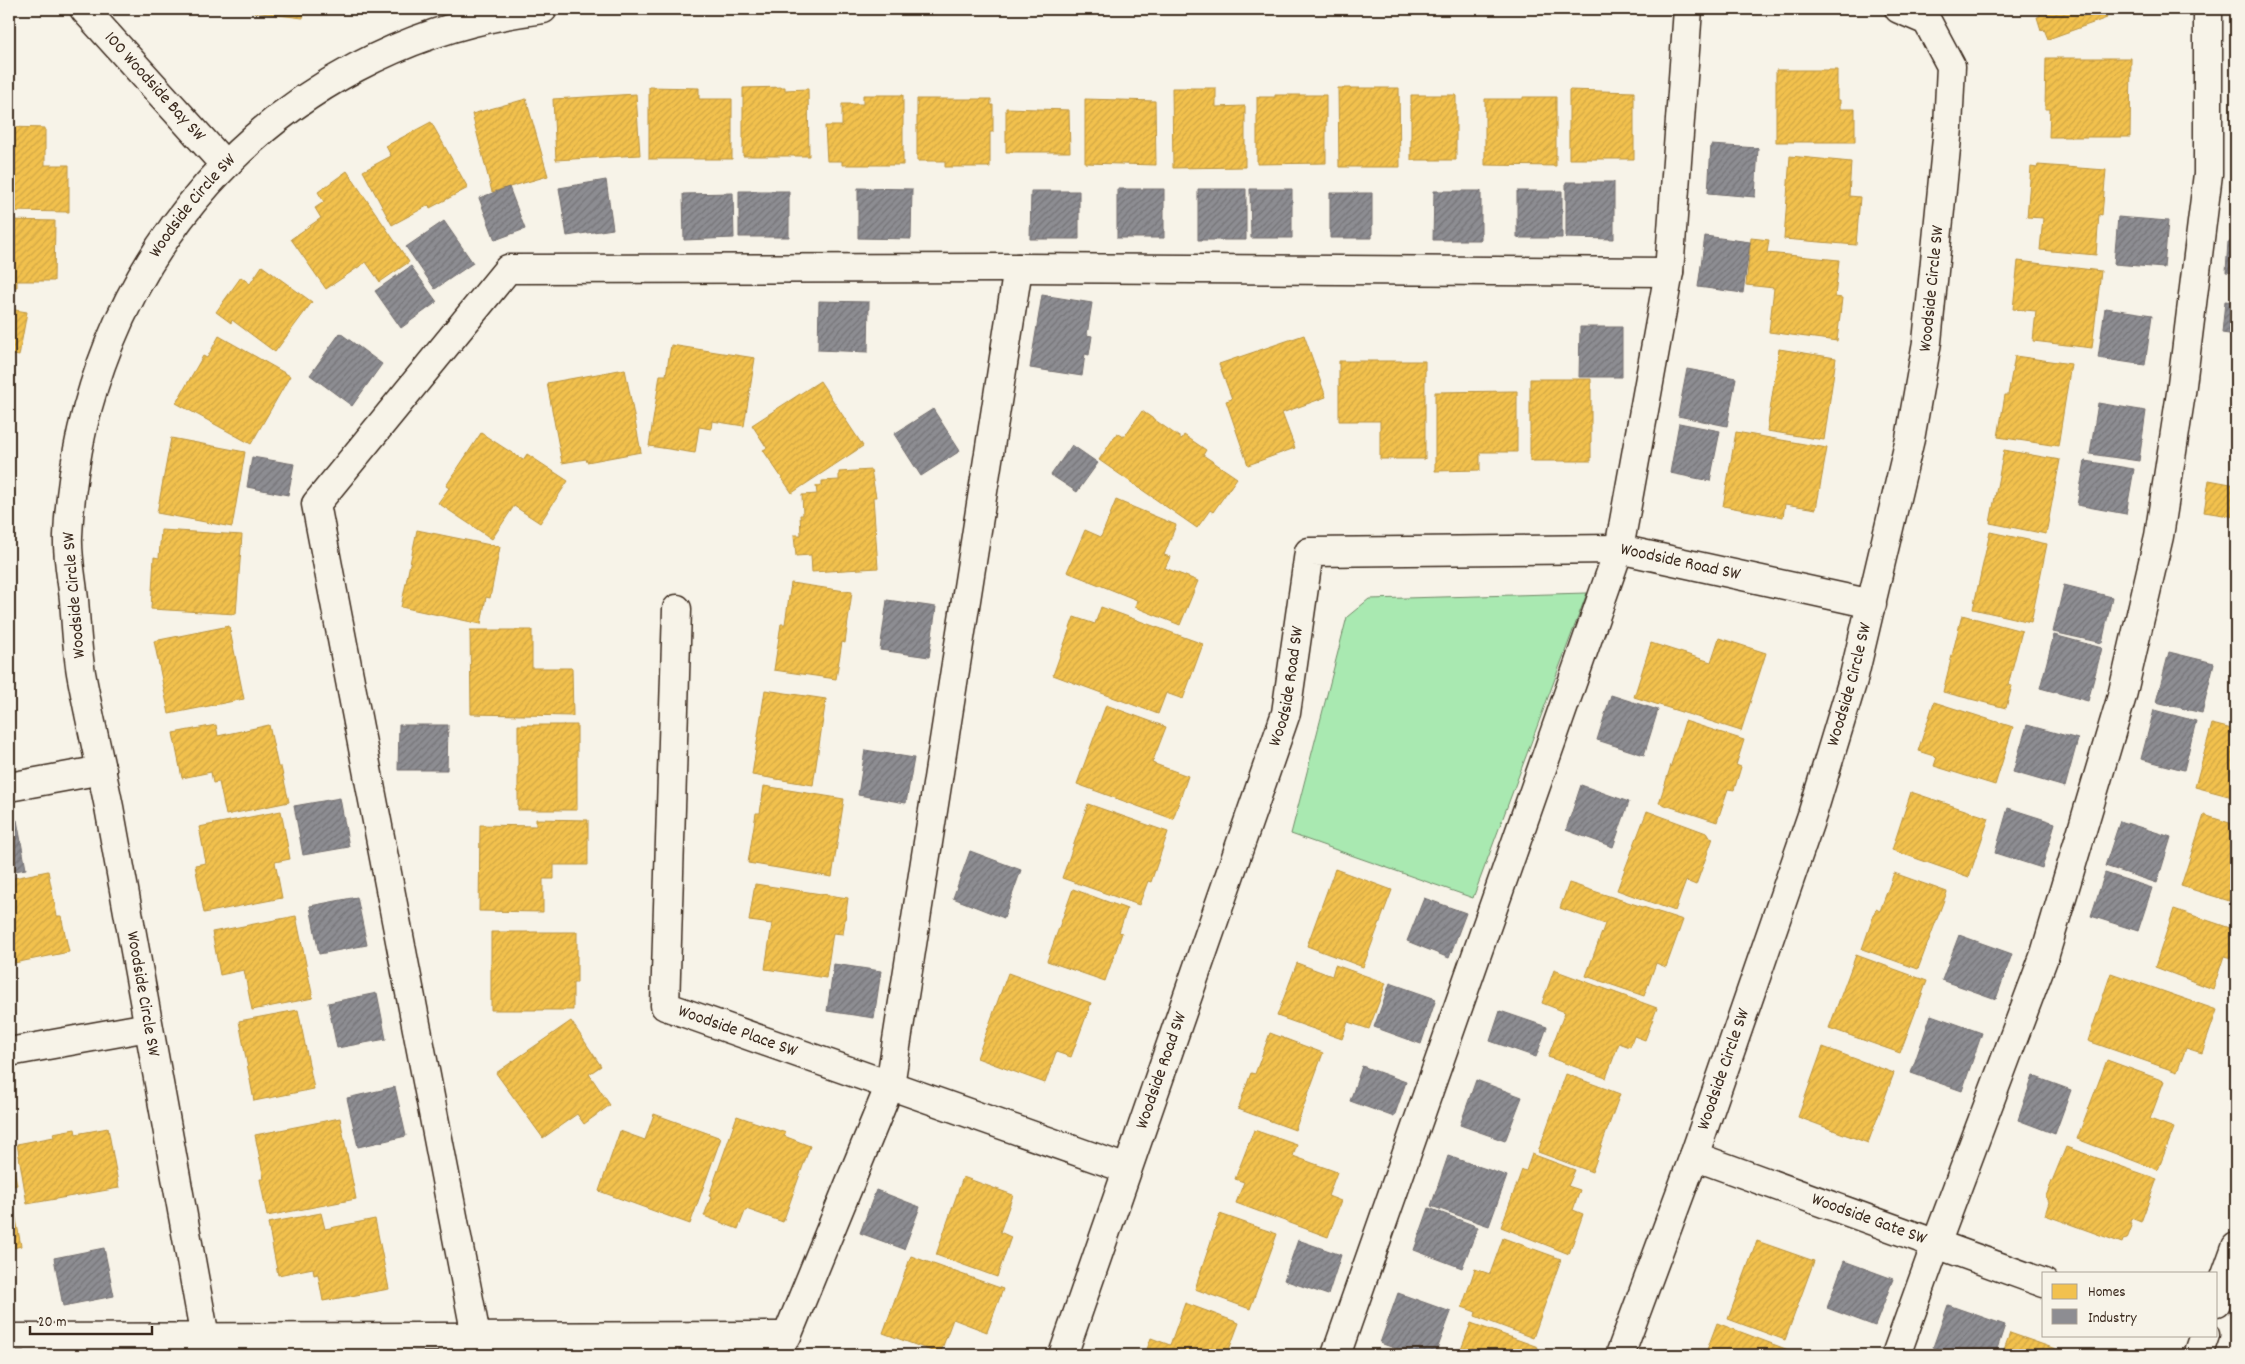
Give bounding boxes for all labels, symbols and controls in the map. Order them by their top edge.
street label: 100 Woodside Bay SW [98,26,211,148]
street label: Woodside Circle SW [143,148,243,263]
street label: Woodside Circle SW [1913,224,1951,354]
street label: Woodside Circle SW [57,530,93,659]
street label: Woodside Road SW [1618,537,1743,588]
street label: Woodside Circle SW [1821,620,1879,749]
street label: Woodside Road SW [1263,624,1311,750]
street label: Woodside Circle SW [119,929,165,1059]
street label: Woodside Place SW [674,999,801,1064]
street label: Woodside Circle SW [1691,1005,1757,1133]
street label: Woodside Road SW [1130,1008,1194,1133]
street label: Woodside Gate SW [1808,1187,1930,1252]
legend [2042,1272,2218,1336]
text: Homes [2088,1282,2126,1304]
scale bar [30,1304,152,1336]
text: Industry [2088,1308,2137,1330]
text: 20 m [38,1312,66,1334]

